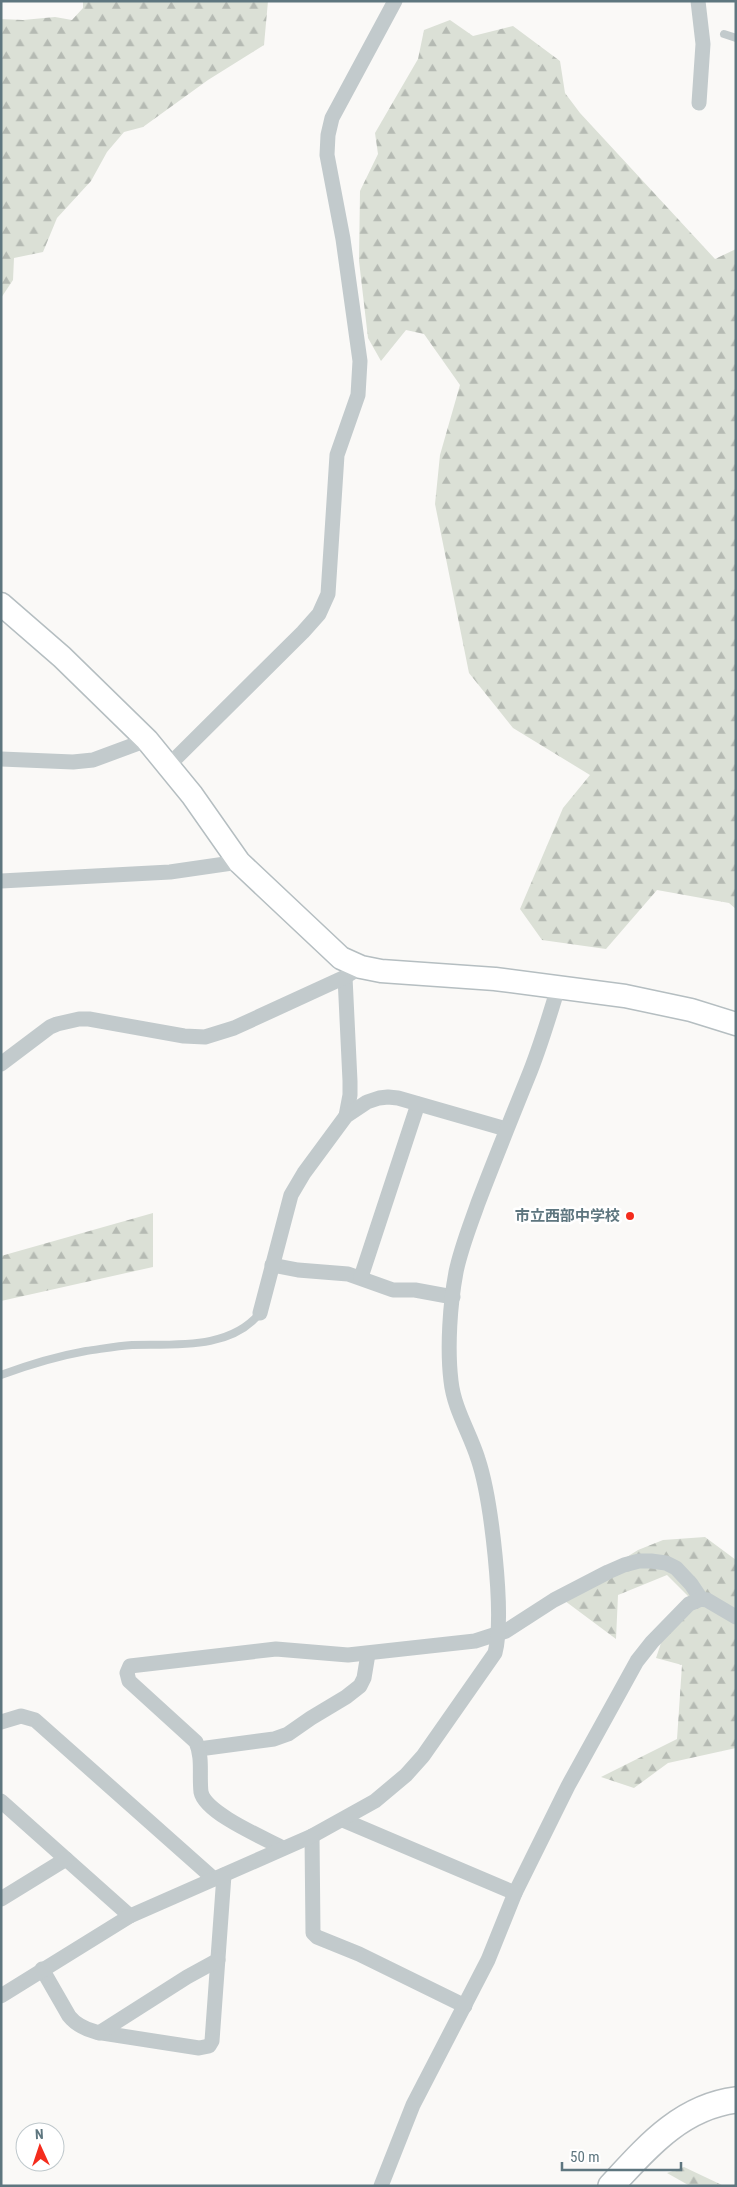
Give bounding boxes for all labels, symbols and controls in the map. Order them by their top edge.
place label: 市立西部中学校 [515,1207,620,1225]
marker: 市立西部中学校 [624,1210,636,1222]
north arrow [15,2122,65,2172]
text: N [35,2126,44,2142]
scale bar [562,2140,681,2172]
text: 50 m [570,2148,600,2166]

